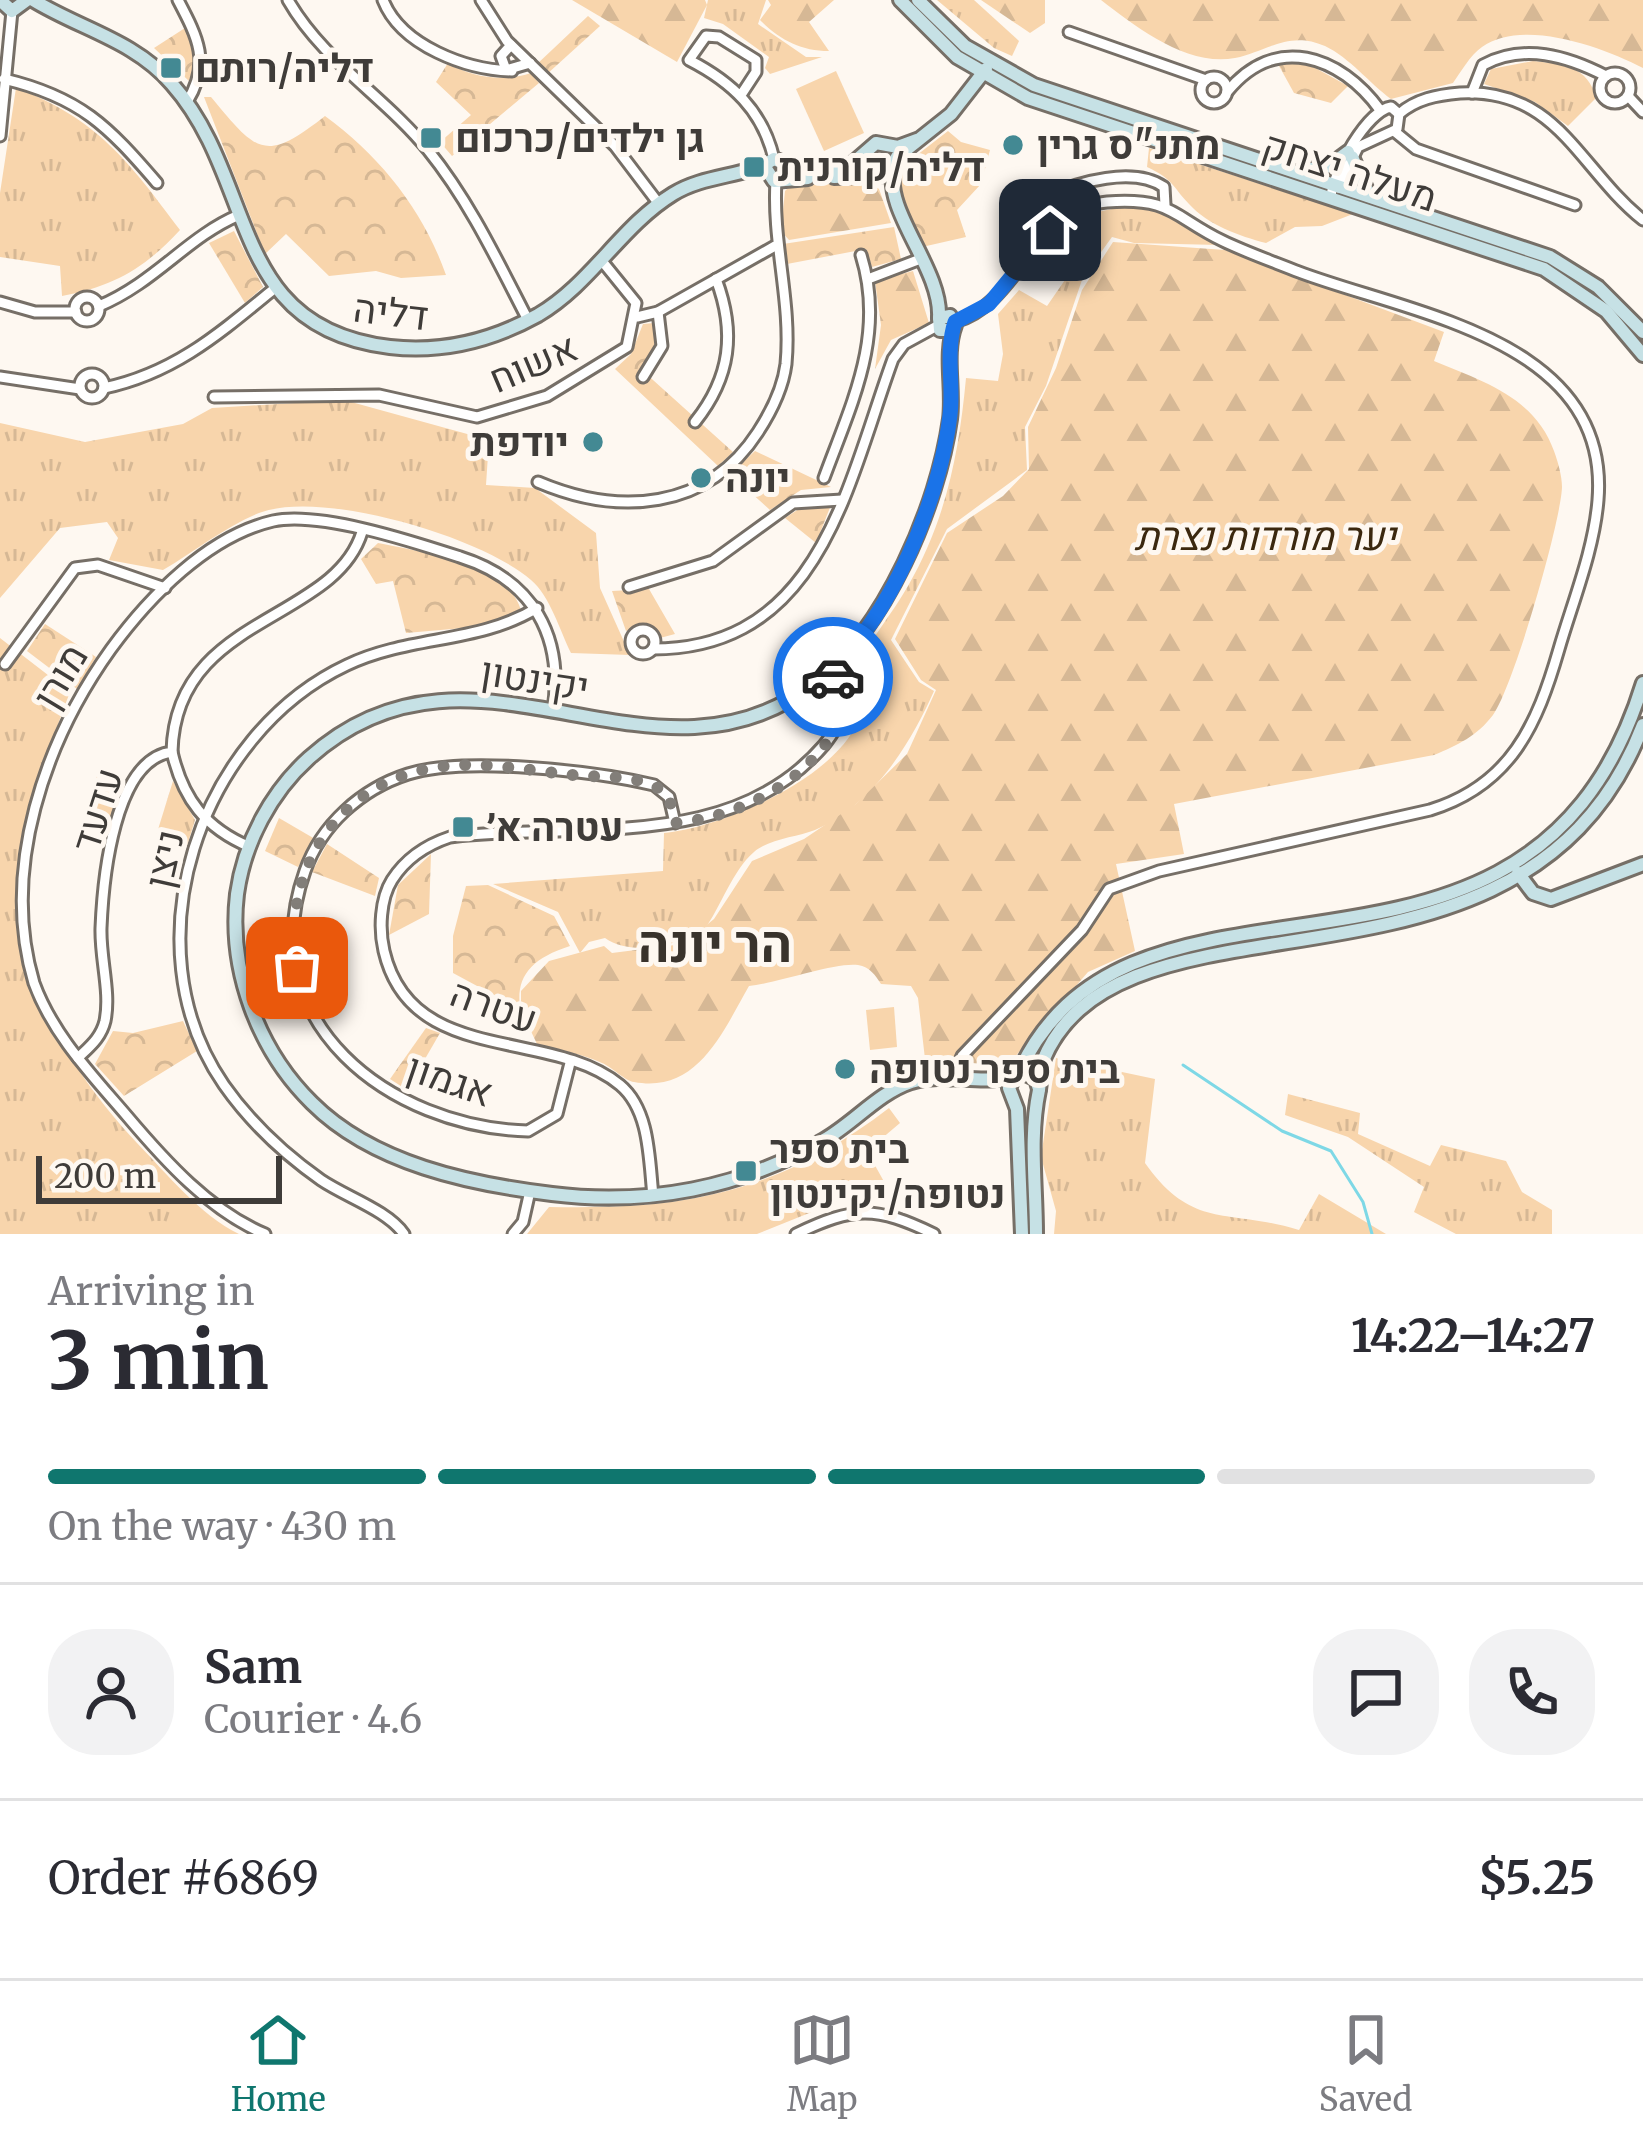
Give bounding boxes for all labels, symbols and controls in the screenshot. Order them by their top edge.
place label: דליה/רותם [195,44,374,93]
marker: דליה/רותם [158,55,184,81]
place label: גן ילדים/כרכום [455,114,705,163]
street label: מעלה יצחק [1256,120,1443,223]
place label: מתנ"ס גרין [1037,121,1220,170]
marker: גן ילדים/כרכום [418,125,444,151]
marker: מתנ"ס גרין [1000,132,1026,158]
place label: דליה/קורנית [778,143,985,192]
marker: דליה/קורנית [741,154,767,180]
pin [999,179,1101,281]
icon: home [1017,197,1083,263]
street label: דליה [351,284,431,341]
street label: אשוח [482,323,585,404]
place label: יודפת [471,418,569,467]
marker: יודפת [580,429,606,455]
place label: יונה [725,454,790,503]
marker: יונה [688,465,714,491]
park label: יער מורדות נצרת [1134,512,1399,561]
courier [773,617,893,737]
street label: מורן [22,635,99,717]
icon: car [800,644,866,710]
street label: יקינטון [477,647,592,712]
street label: עדעד [61,762,134,859]
place label: עטרה א׳ [487,803,624,852]
marker: עטרה א׳ [450,814,476,840]
street label: ניצן [134,825,195,893]
district label: הר יונה [638,912,792,976]
pin [246,917,348,1019]
icon: bag [264,935,330,1001]
street label: עטרה [444,968,544,1045]
street label: אגמון [400,1043,499,1118]
place label: בית ספר נטופה [869,1045,1120,1094]
marker: בית ספר נטופה [832,1056,858,1082]
place label: בית ספר נטופה/יקינטון [770,1125,1005,1219]
scale bar [36,1150,282,1203]
text: 200 m [54,1156,156,1197]
marker: בית ספר נטופה/יקינטון [733,1158,759,1184]
text: Arriving in [48,1267,255,1316]
text: 14:22–14:27 [1351,1308,1595,1364]
text: 3 min [48,1312,269,1410]
text: On the way · 430 m [48,1502,396,1551]
button: person [48,1629,174,1755]
button: chat [1313,1629,1439,1755]
button: phone [1469,1629,1595,1755]
text: Sam [204,1639,302,1695]
text: Courier · 4.6 [204,1695,422,1744]
text: Order #6869 [48,1850,319,1906]
text: $5.25 [1478,1850,1595,1906]
tab: Home [231,2007,326,2120]
tab: Map [787,2007,857,2120]
tab: Saved [1319,2007,1412,2120]

